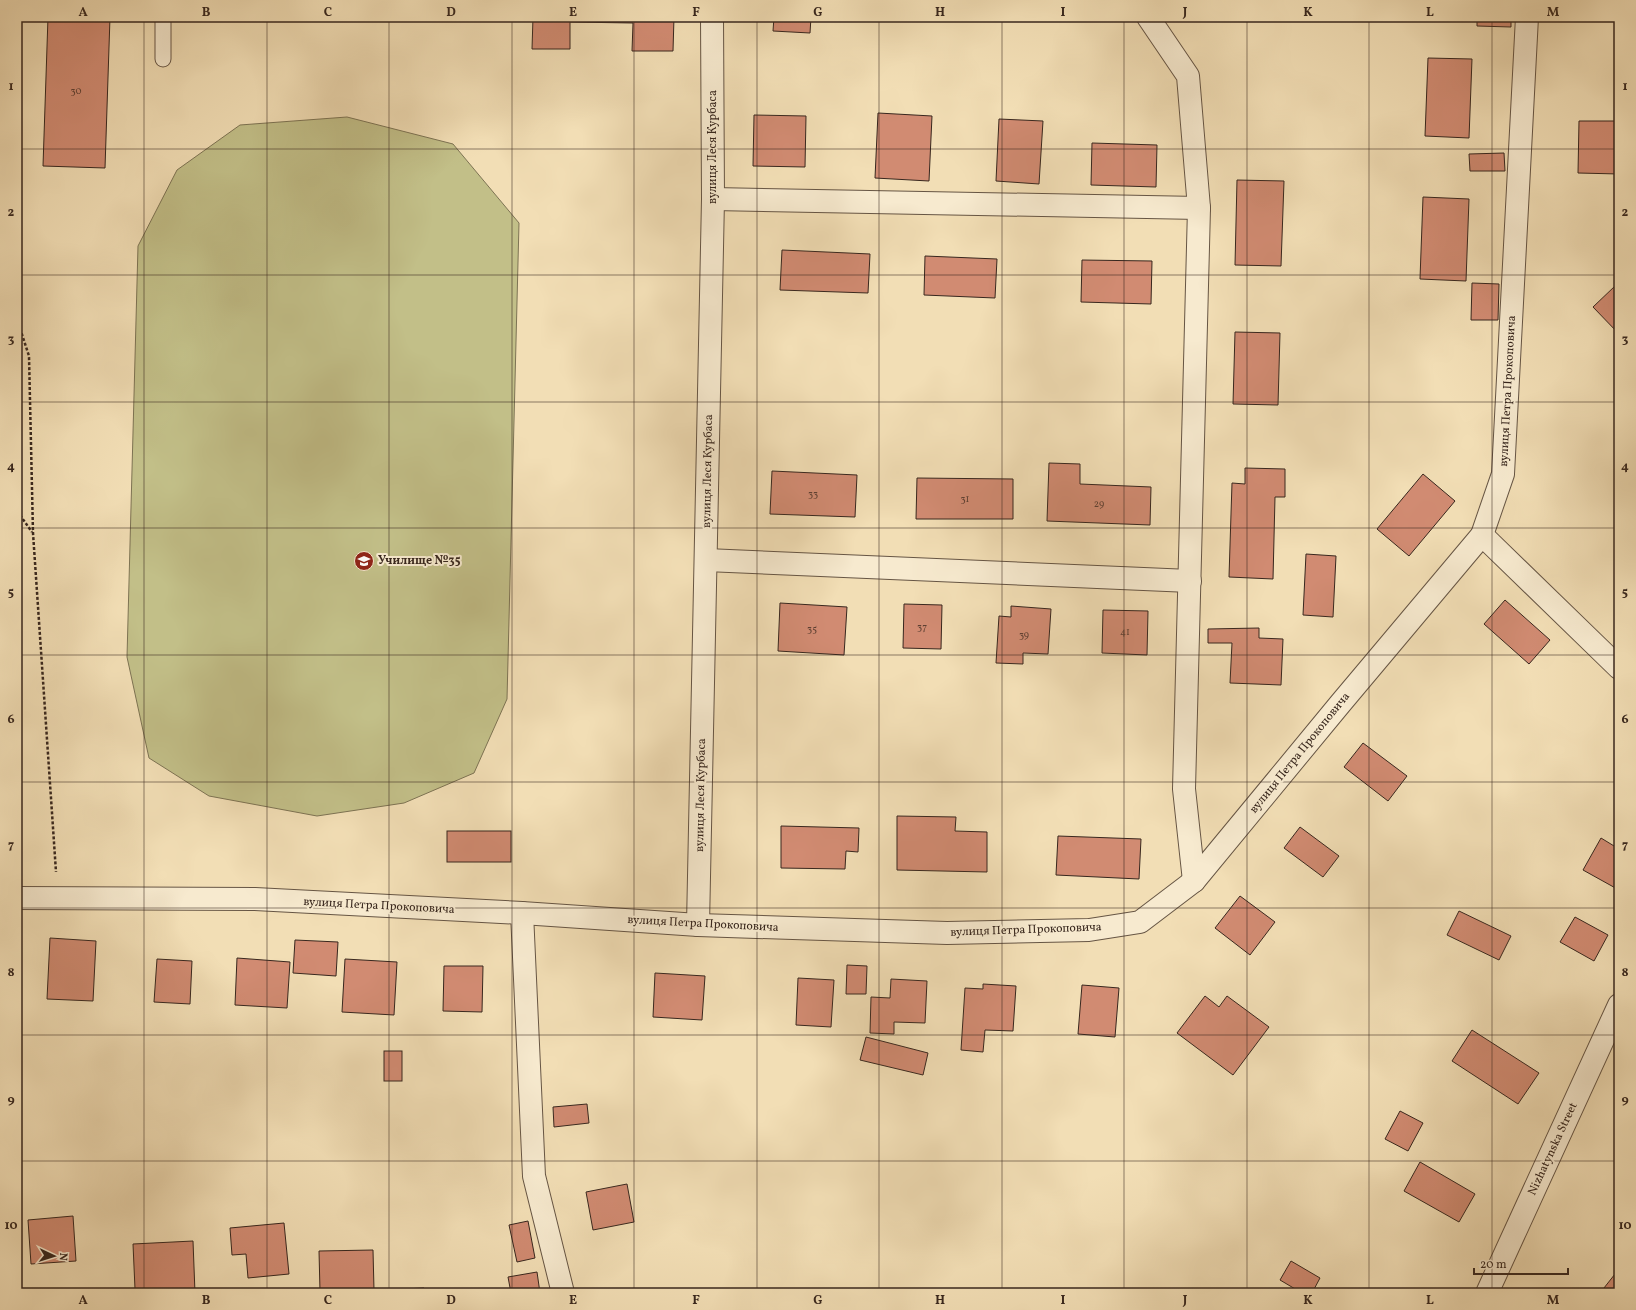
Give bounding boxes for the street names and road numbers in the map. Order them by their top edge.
street label: вулиця Леся Курбаса [705,90,721,204]
street label: вулиця Петра Прокоповича [1496,315,1520,467]
street label: вулиця Леся Курбаса [699,414,717,528]
street label: вулиця Петра Прокоповича [1246,689,1354,817]
street label: вулиця Леся Курбаса [692,738,710,852]
street label: вулиця Петра Прокоповича [303,894,455,918]
street label: вулиця Петра Прокоповича [627,912,779,936]
street label: вулиця Петра Прокоповича [950,919,1102,941]
street label: Nizhatynska Street [1524,1100,1582,1198]

